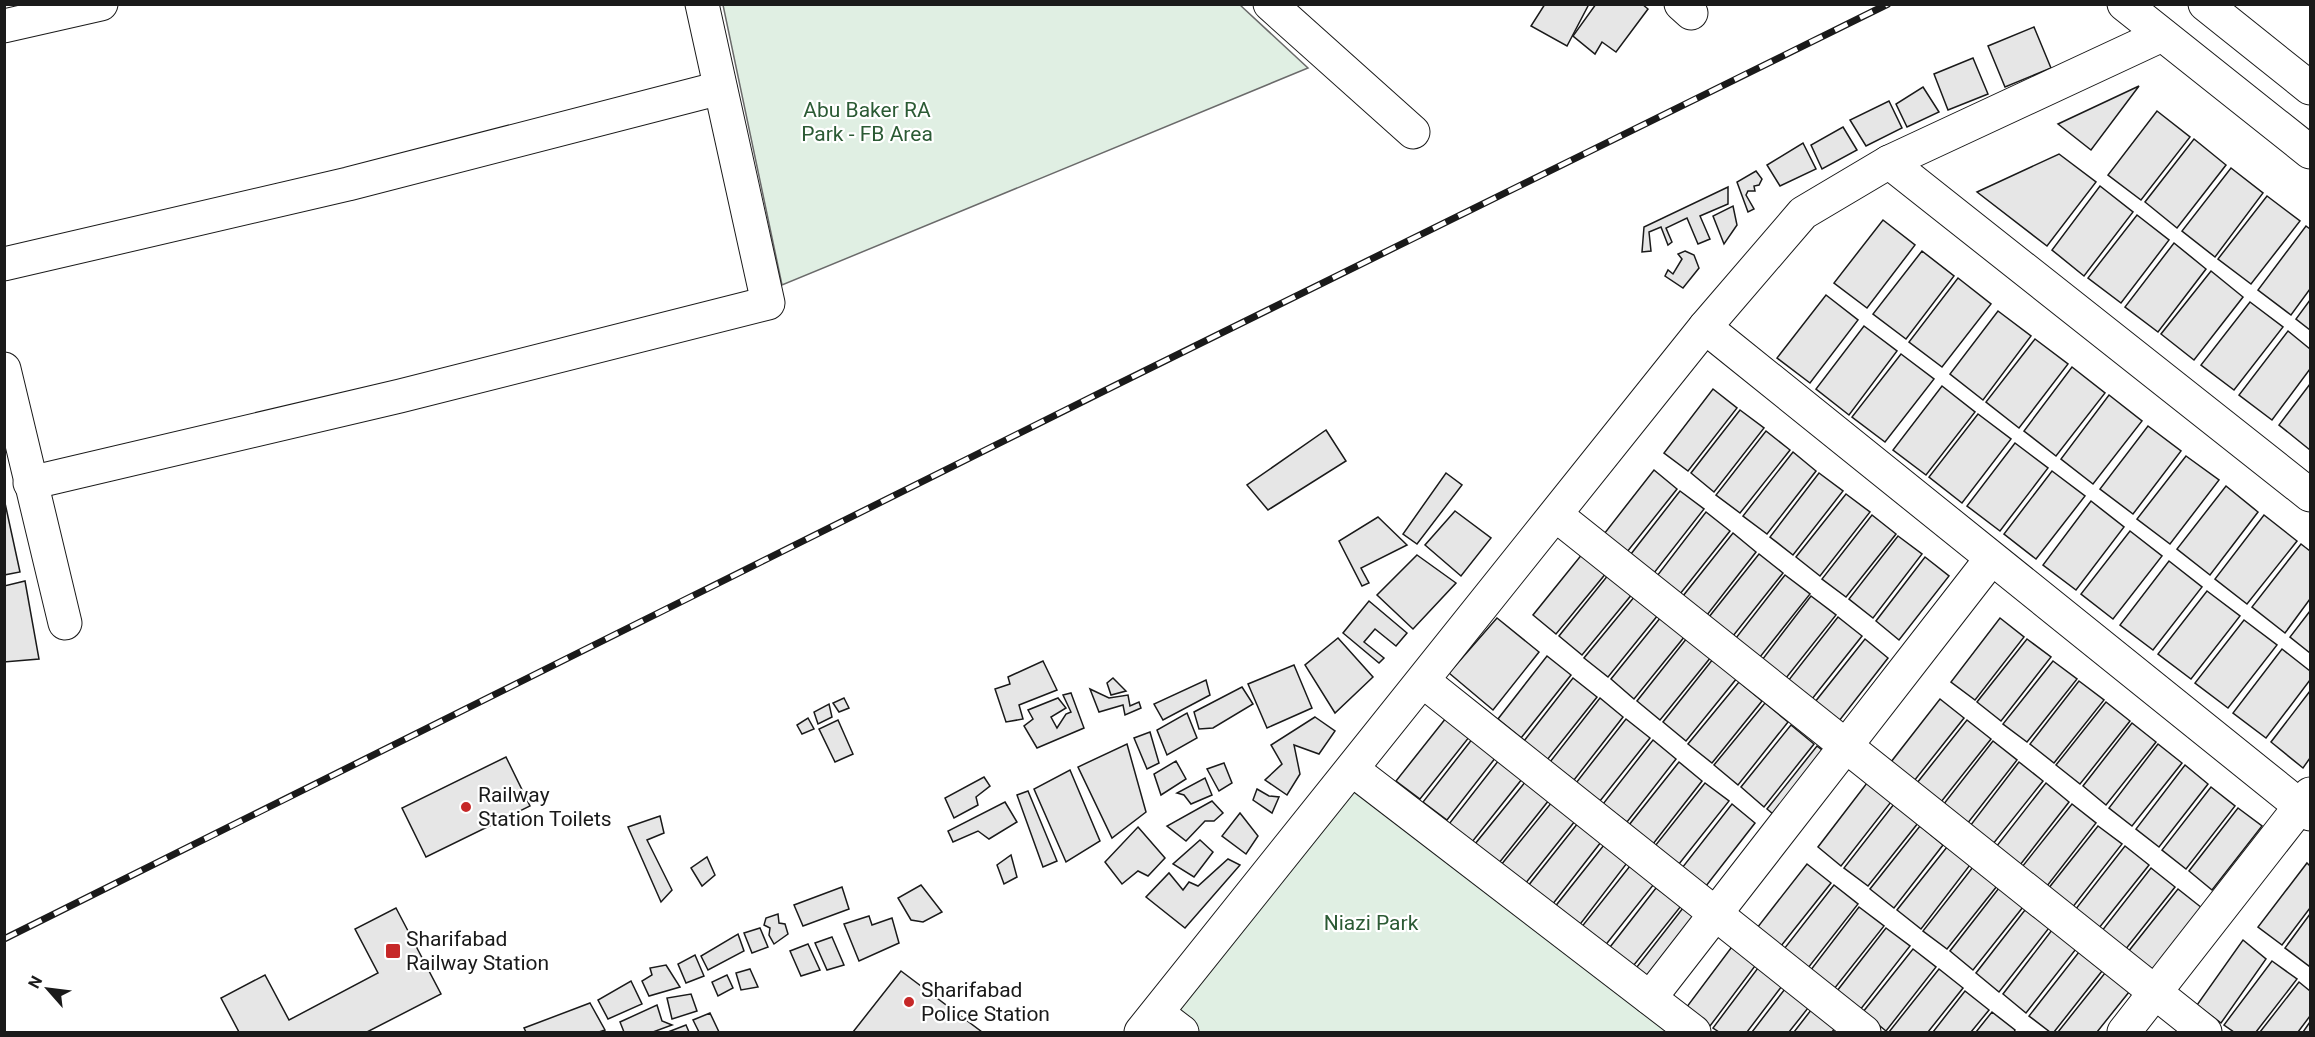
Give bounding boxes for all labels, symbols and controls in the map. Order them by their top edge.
park label: Abu Baker RA Park - FB Area [801,98,933,146]
place label: Railway Station Toilets [478,783,612,831]
marker: Railway Station Toilets [459,800,473,814]
park label: Niazi Park [1324,911,1419,935]
place label: Sharifabad Railway Station [406,927,549,975]
marker: Sharifabad Railway Station [384,942,402,960]
north arrow [18,959,78,1019]
text: N [24,973,46,992]
place label: Sharifabad Police Station [921,978,1050,1026]
marker: Sharifabad Police Station [902,995,916,1009]

